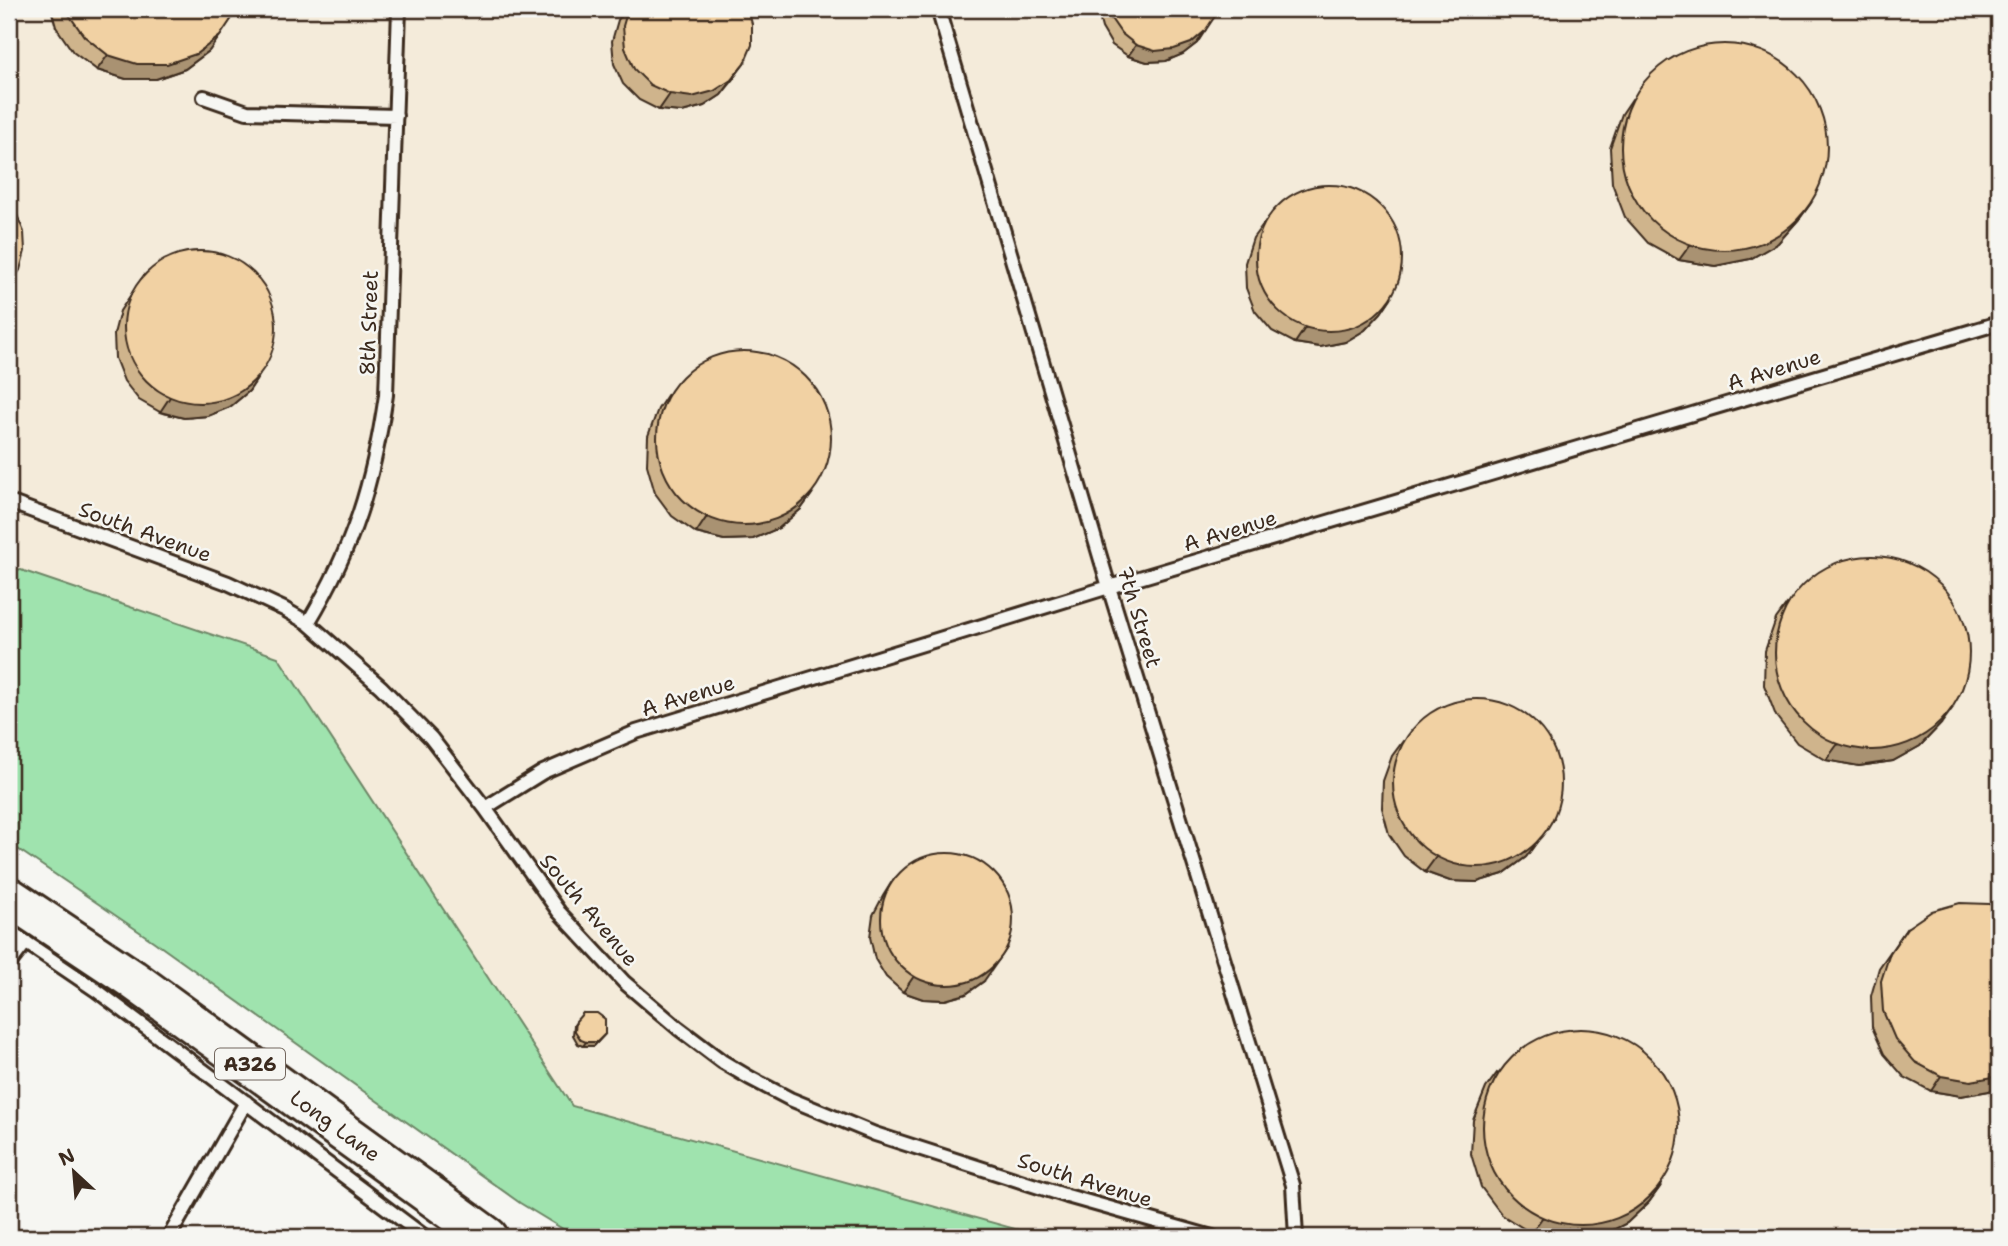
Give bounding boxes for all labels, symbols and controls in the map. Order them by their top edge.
street label: 8th Street [353,270,385,376]
street label: A Avenue [1724,343,1824,397]
street label: South Avenue [75,495,215,569]
street label: A Avenue [1180,504,1280,558]
street label: 7th Street [1110,563,1168,671]
street label: A Avenue [638,669,738,723]
street label: South Avenue [533,848,645,972]
road number: A326 [215,1048,285,1080]
street label: Long Lane [284,1084,386,1168]
north arrow [38,1138,108,1208]
text: N [55,1143,79,1172]
street label: South Avenue [1014,1146,1156,1214]

